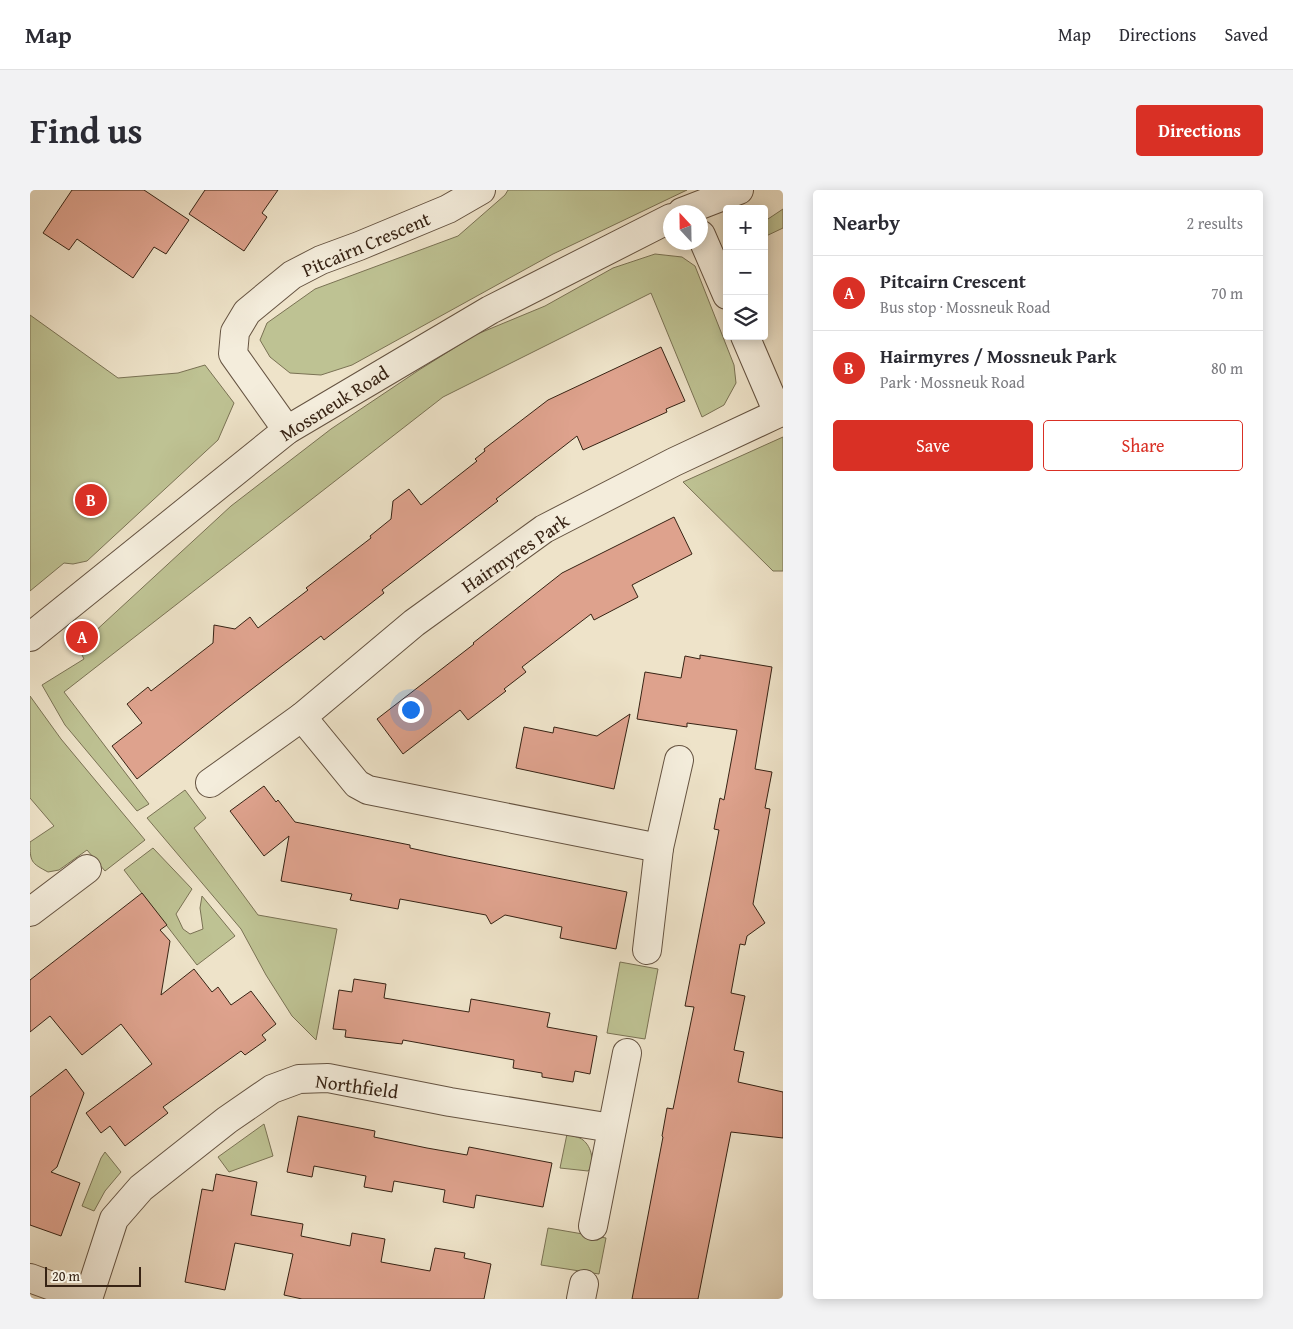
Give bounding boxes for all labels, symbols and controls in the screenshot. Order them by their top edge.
text: Map [25,17,72,52]
text: Map [1058,21,1091,48]
text: Directions [1119,21,1196,48]
text: Saved [1224,21,1268,48]
text: Find us [30,105,143,156]
button: Directions [1136,105,1263,156]
street label: Pitcairn Crescent [298,204,435,284]
north arrow [663,205,708,250]
map controls [723,205,768,340]
button: + [723,205,768,250]
text: Nearby [833,207,900,238]
text: 2 results [1186,211,1243,235]
button: − [723,250,768,295]
text: Pitcairn Crescent [880,267,1026,295]
text: A [844,281,854,305]
text: 70 m [1211,281,1243,305]
button: layers [723,295,768,340]
text: Bus stop · Mossneuk Road [880,295,1050,319]
text: Hairmyres / Mossneuk Park [880,342,1117,370]
text: B [844,356,854,380]
text: 80 m [1211,356,1243,380]
street label: Mossneuk Road [274,358,395,448]
text: Park · Mossneuk Road [880,370,1025,394]
button: Save [833,420,1033,471]
button: Share [1043,420,1243,471]
pin: B [75,481,107,519]
street label: Hairmyres Park [456,506,575,599]
pin: A [66,618,98,656]
your location [398,697,424,723]
street label: Northfield [314,1066,401,1106]
scale bar [45,1264,141,1287]
text: 20 m [52,1266,80,1286]

